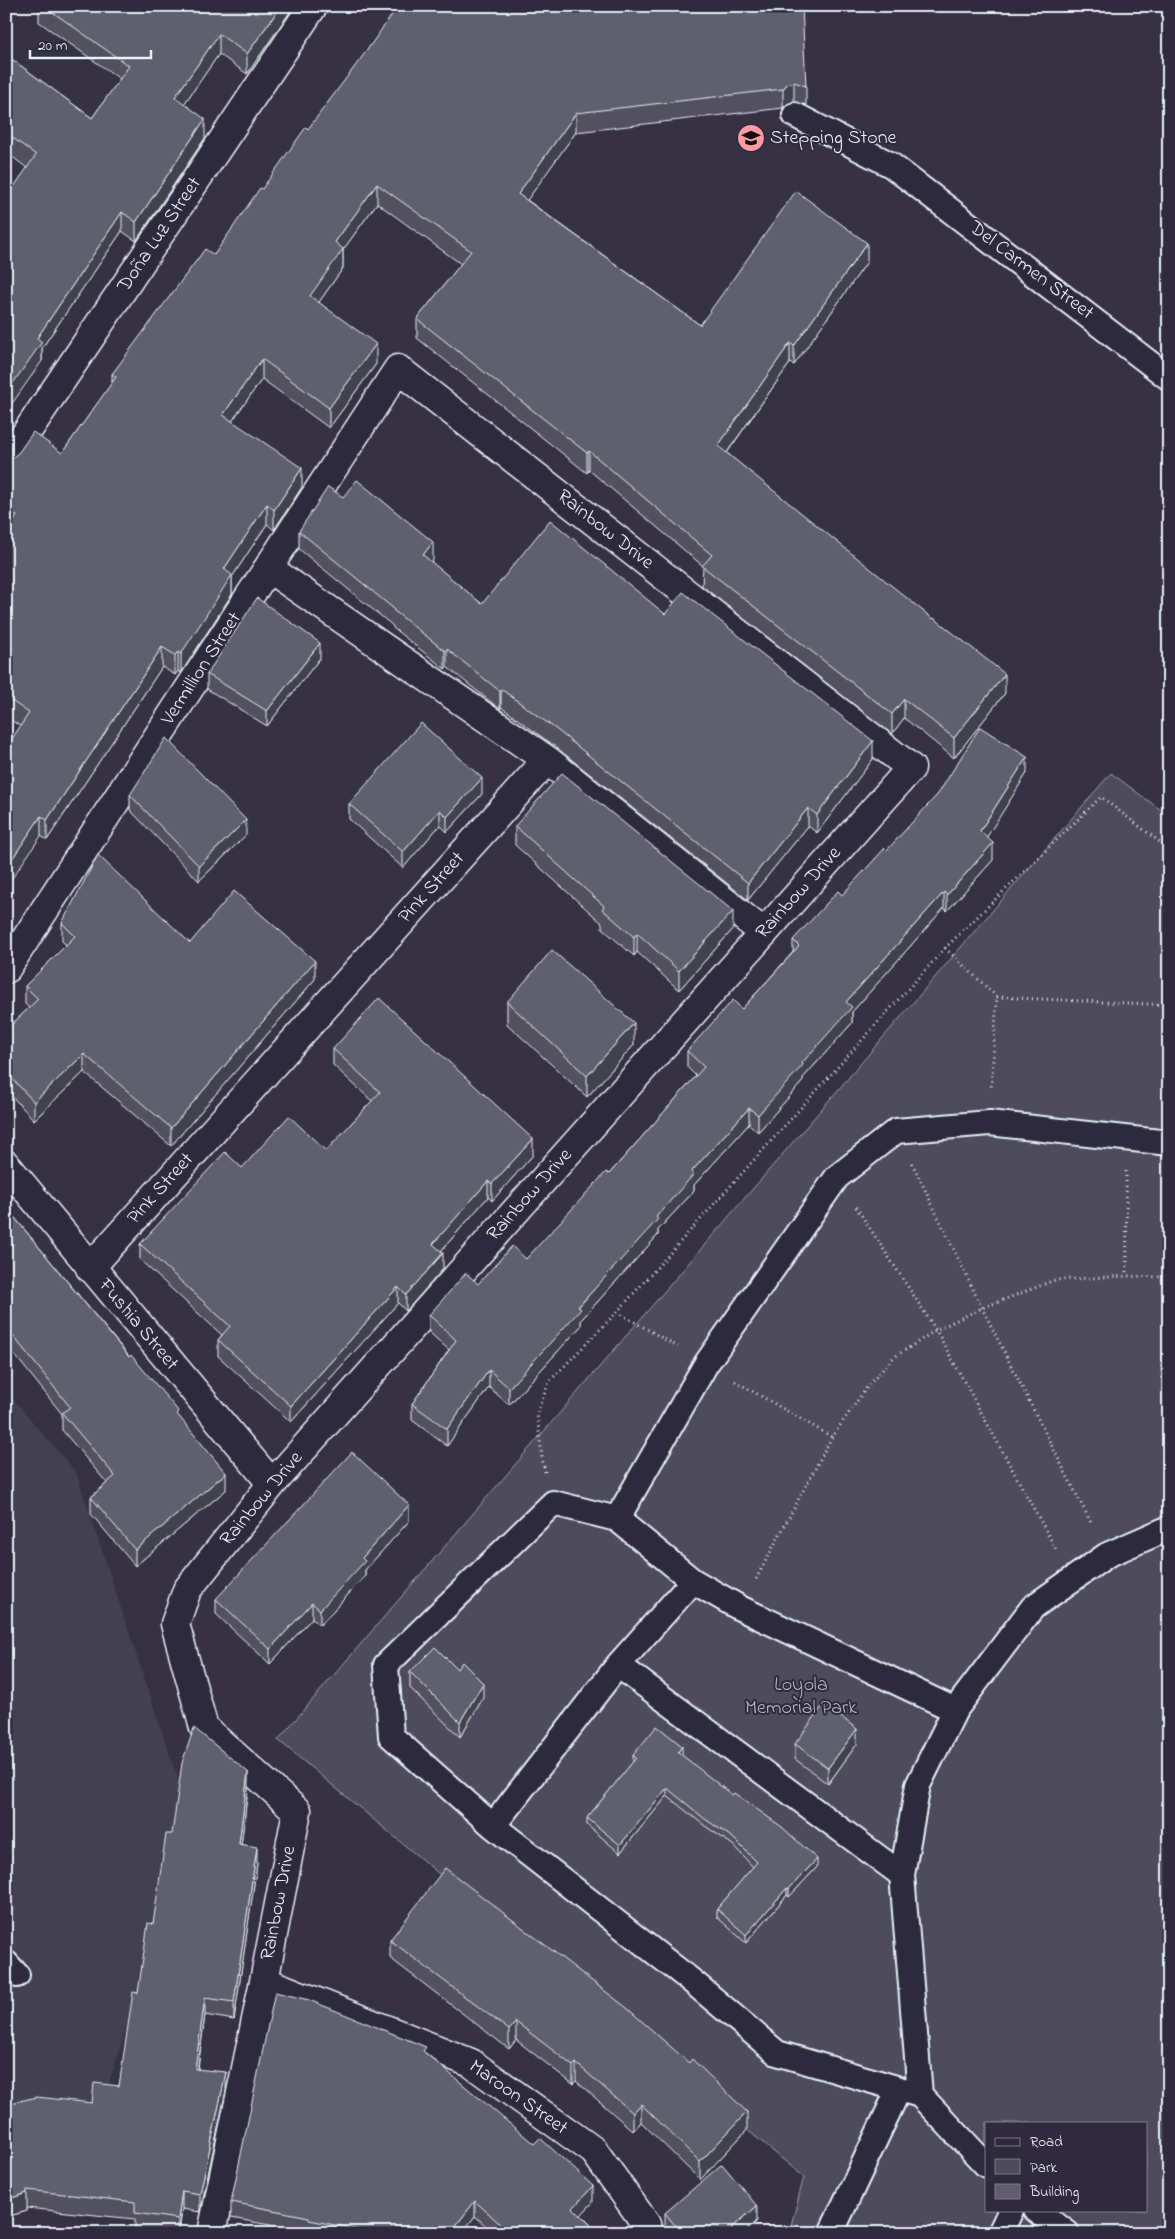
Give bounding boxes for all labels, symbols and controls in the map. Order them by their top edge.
scale bar [30,28,151,60]
text: 20 m [38,35,68,57]
school or university icon: Stepping Stone [736,123,766,153]
place label: Stepping Stone [770,124,897,154]
street label: Doña Luz Street [110,171,209,299]
street label: Del Carmen Street [962,214,1100,328]
street label: Rainbow Drive [550,483,660,577]
street label: Vermillion Street [154,607,250,732]
street label: Rainbow Drive [749,840,849,946]
street label: Pink Street [392,845,472,930]
street label: Rainbow Drive [480,1142,580,1248]
street label: Pink Street [121,1146,201,1231]
street label: Fushia Street [90,1272,185,1378]
street label: Rainbow Drive [214,1445,310,1553]
park label: Loyola Memorial Park [745,1671,857,1723]
street label: Rainbow Drive [254,1843,304,1963]
street label: Maroon Street [462,2053,574,2143]
legend [985,2122,1148,2212]
text: Road [1030,2131,1063,2153]
text: Park [1030,2157,1058,2179]
text: Building [1029,2181,1079,2204]

